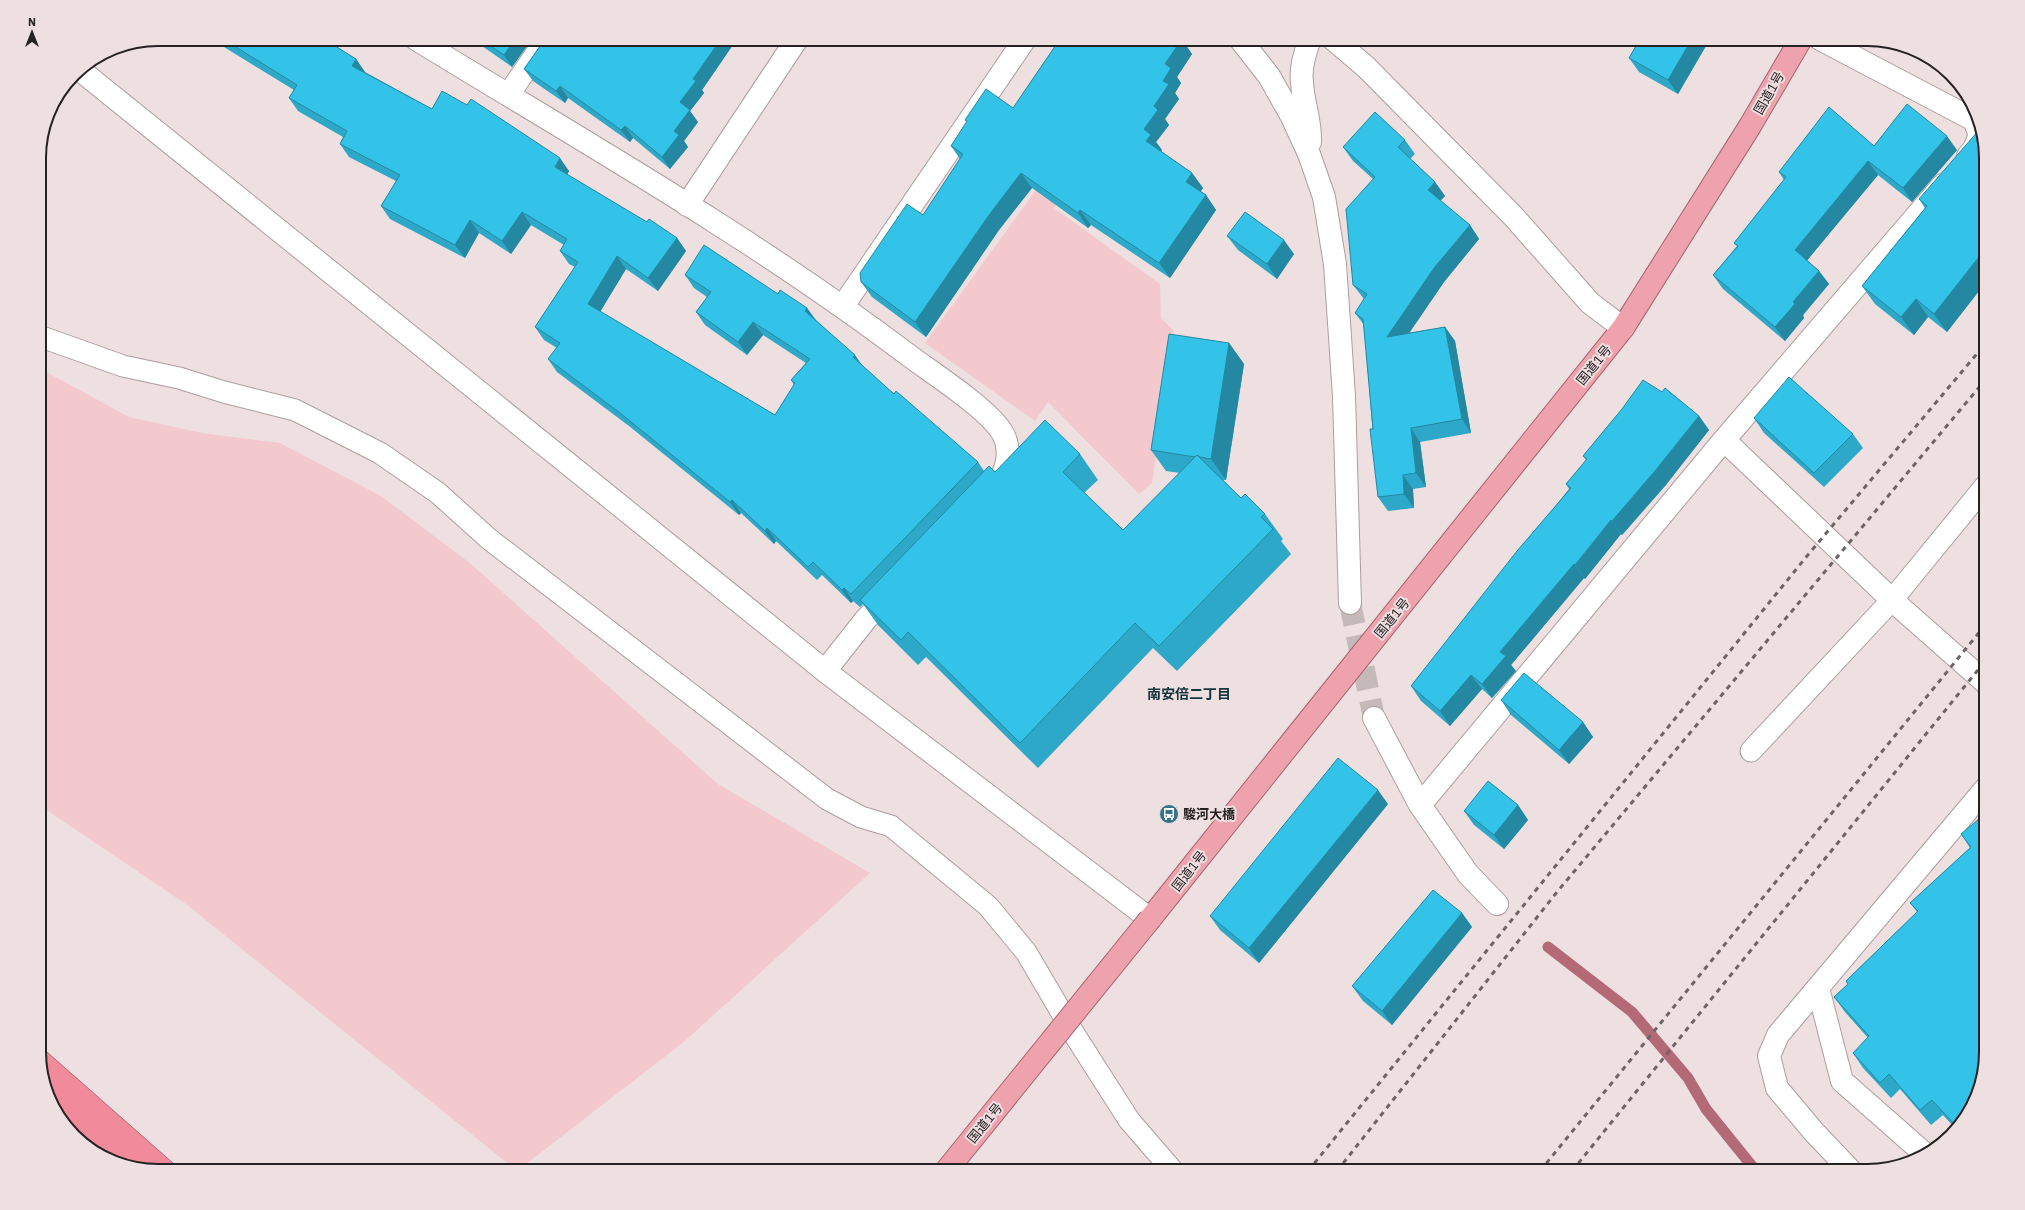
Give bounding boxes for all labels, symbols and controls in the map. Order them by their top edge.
north arrow [12,12,52,52]
text: N [28,15,36,29]
street label: 国道1号 [1750,68,1788,118]
street label: 国道1号 [1573,341,1615,389]
street label: 国道1号 [1371,594,1413,642]
district label: 南安倍二丁目 [1147,685,1231,703]
bus stop icon: 駿河大橋 [1158,803,1180,825]
place label: 駿河大橋 [1183,806,1235,823]
street label: 国道1号 [1168,847,1210,895]
street label: 国道1号 [964,1099,1006,1147]

